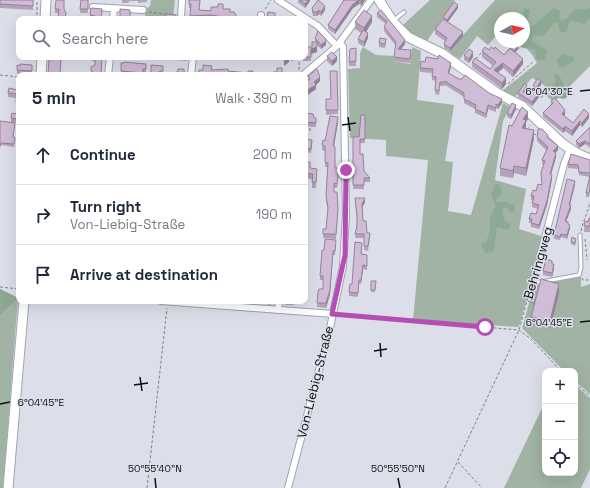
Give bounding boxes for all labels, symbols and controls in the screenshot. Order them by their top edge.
north arrow [494,12,530,48]
search box [16,16,308,60]
icon: search [30,27,52,49]
text: Search here [62,29,148,48]
text: 6°04'30"E [525,85,573,98]
text: 5 min [32,87,76,109]
text: Walk · 390 m [215,90,292,107]
icon: ahead [32,144,54,166]
text: Continue [70,145,136,164]
text: 200 m [253,146,292,163]
route end [337,161,355,179]
text: Turn right [70,197,141,216]
icon: right [32,204,54,226]
text: 190 m [256,206,292,223]
text: Von-Liebig-Straße [70,216,185,233]
street label: Behringweg [519,225,557,301]
icon: arrive [32,264,54,286]
text: Arrive at destination [70,265,218,284]
text: 6°04'45"E [526,316,573,329]
route start [476,318,494,336]
street label: Von-Liebig-Straße [293,324,337,440]
map controls [542,368,578,476]
button: + [542,368,578,404]
text: 6°04'45"E [18,396,65,409]
button: − [542,404,578,440]
button: locate [542,440,578,476]
text: 50°55'40"N [128,462,182,475]
text: 50°55'50"N [371,462,425,475]

